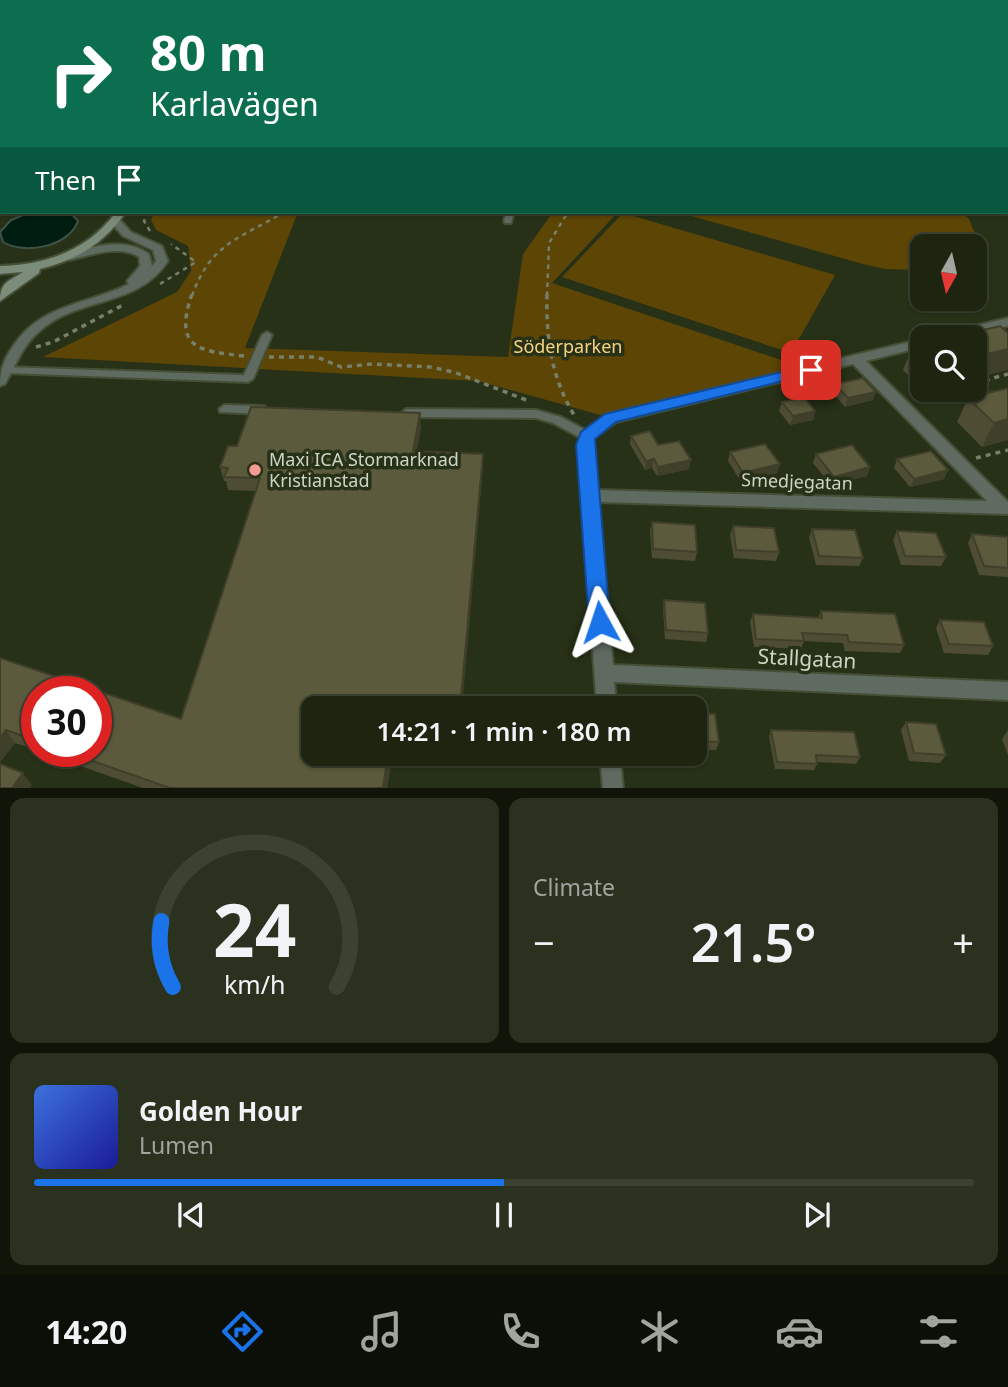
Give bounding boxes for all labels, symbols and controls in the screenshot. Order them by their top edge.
text: 80 m [150,19,267,85]
icon: right [35,28,126,119]
text: Karlavägen [150,82,319,125]
icon: arrive [110,161,148,199]
text: Then [35,162,96,198]
north arrow [910,234,987,312]
map controls [910,234,987,402]
button: search [910,325,987,402]
park label: Söderparken [514,334,622,358]
pin [781,340,841,400]
icon: arrive [792,351,830,389]
place label: Maxi ICA Stormarknad Kristianstad [269,447,459,492]
marker: Maxi ICA Stormarknad Kristianstad [247,462,263,478]
street label: Smedjegatan [741,467,853,495]
position arrow [563,585,637,659]
street label: Stallgatan [757,641,857,675]
speed limit sign: 30 [21,676,112,767]
text: 14:21 · 1 min · 180 m [377,713,631,749]
text: Climate [533,871,615,903]
text: 24 [213,879,296,978]
text: 21.5° [691,906,816,977]
text: − [533,916,555,968]
text: + [952,916,974,968]
text: km/h [224,966,285,1000]
text: Golden Hour [139,1093,302,1129]
text: Lumen [139,1129,214,1161]
icon: previous [172,1196,210,1234]
icon: pause [485,1196,523,1234]
icon: next [798,1196,836,1234]
icon: directions [218,1307,267,1356]
icon: music [357,1307,406,1356]
icon: phone [496,1307,545,1356]
icon: climate [635,1307,684,1356]
icon: car [775,1307,824,1356]
icon: filters [914,1307,963,1356]
text: 14:20 [45,1310,127,1353]

